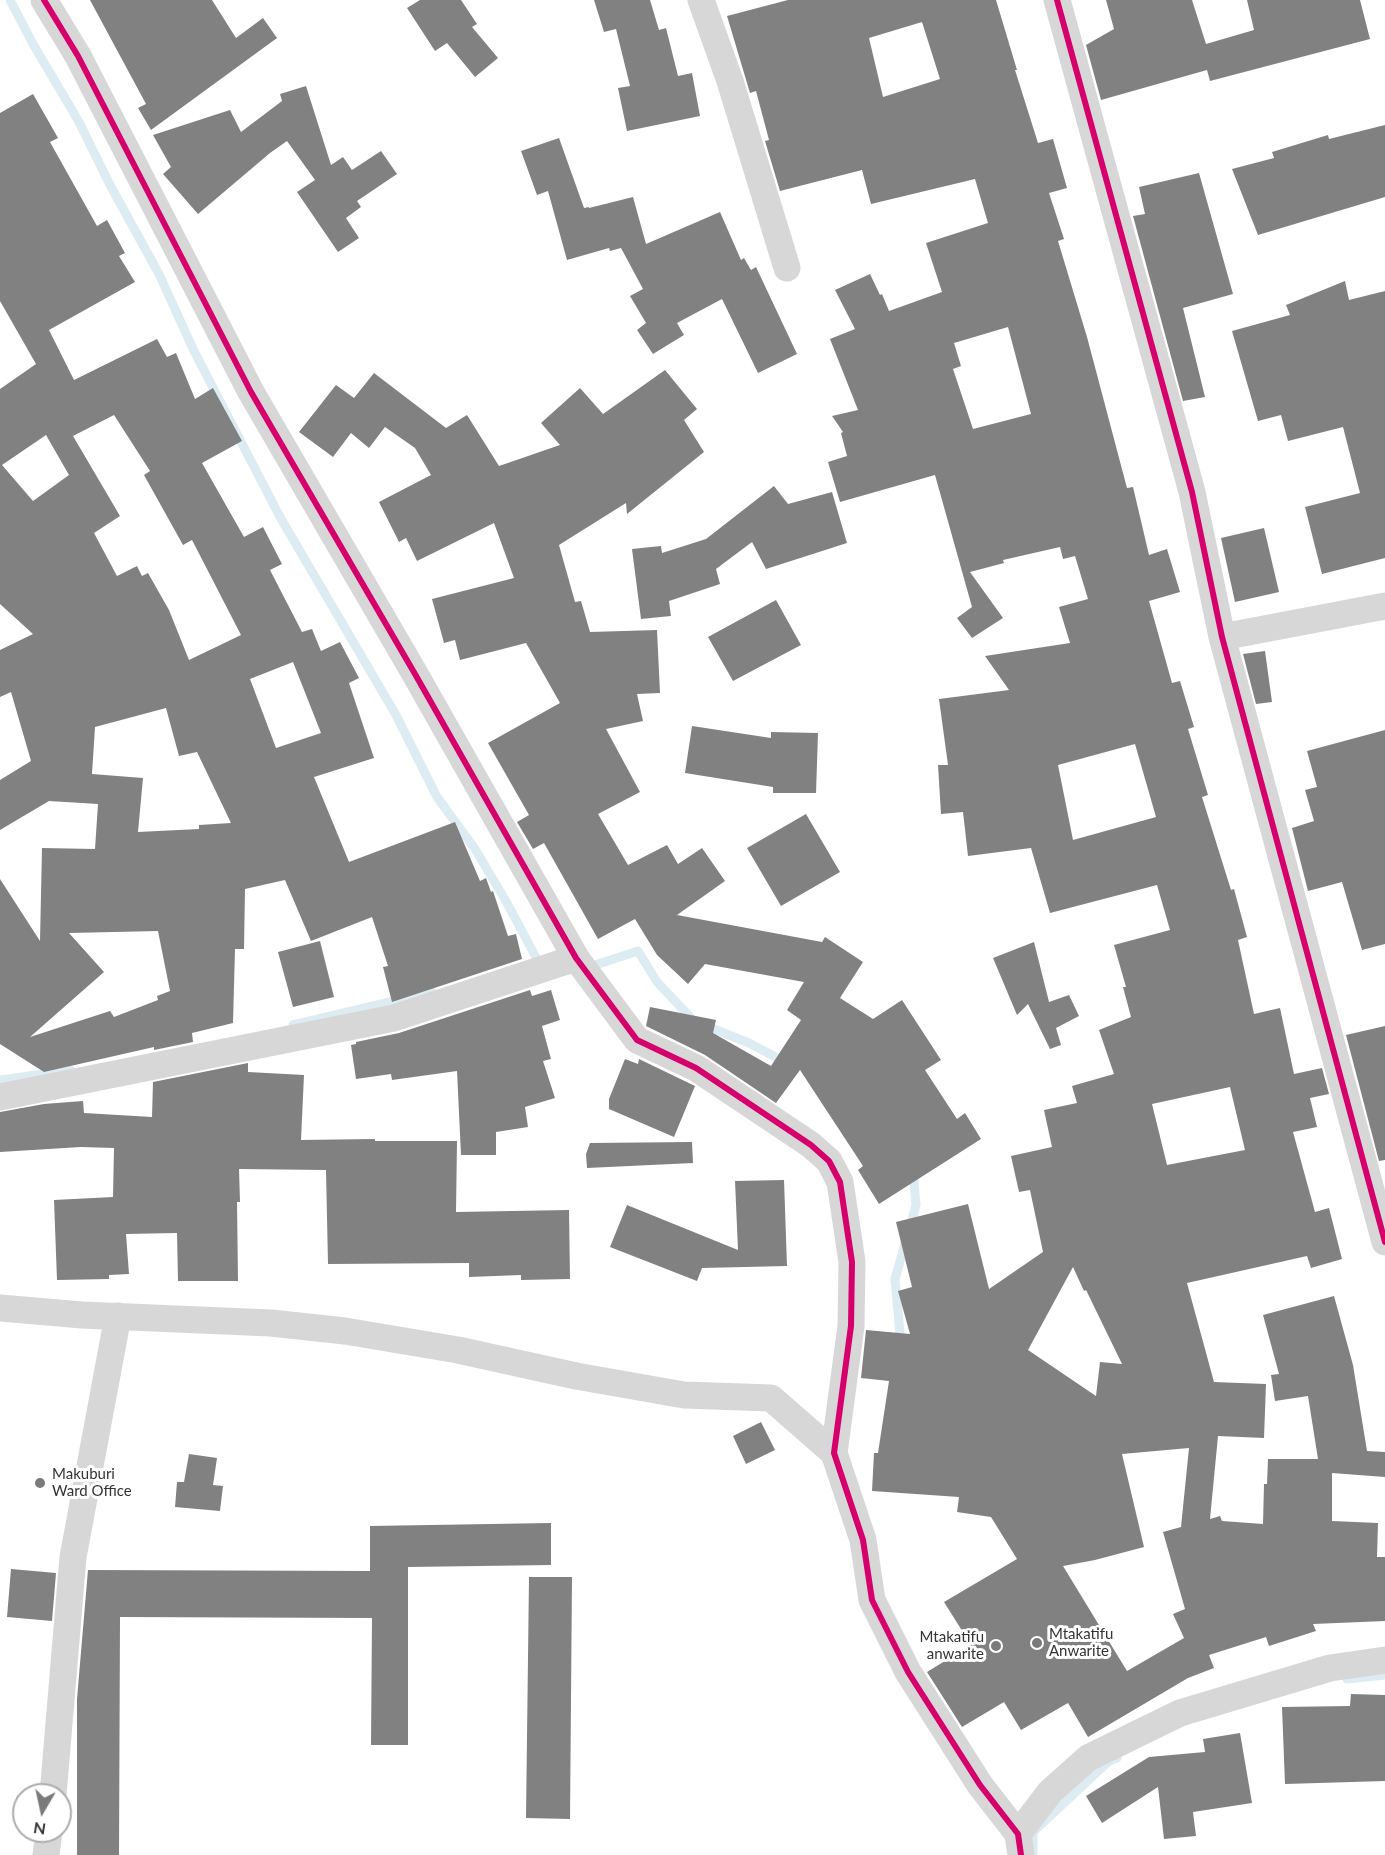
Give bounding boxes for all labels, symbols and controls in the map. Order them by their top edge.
place label: Makuburi Ward Office [52,1465,132,1500]
marker: Makuburi Ward Office [33,1476,47,1490]
place label: Mtakatifu Anwarite [1049,1625,1113,1660]
place label: Mtakatifu anwarite [920,1628,984,1663]
marker: Mtakatifu Anwarite [1030,1636,1044,1650]
marker: Mtakatifu anwarite [989,1639,1003,1653]
north arrow [12,1783,72,1843]
text: N [32,1819,47,1840]

